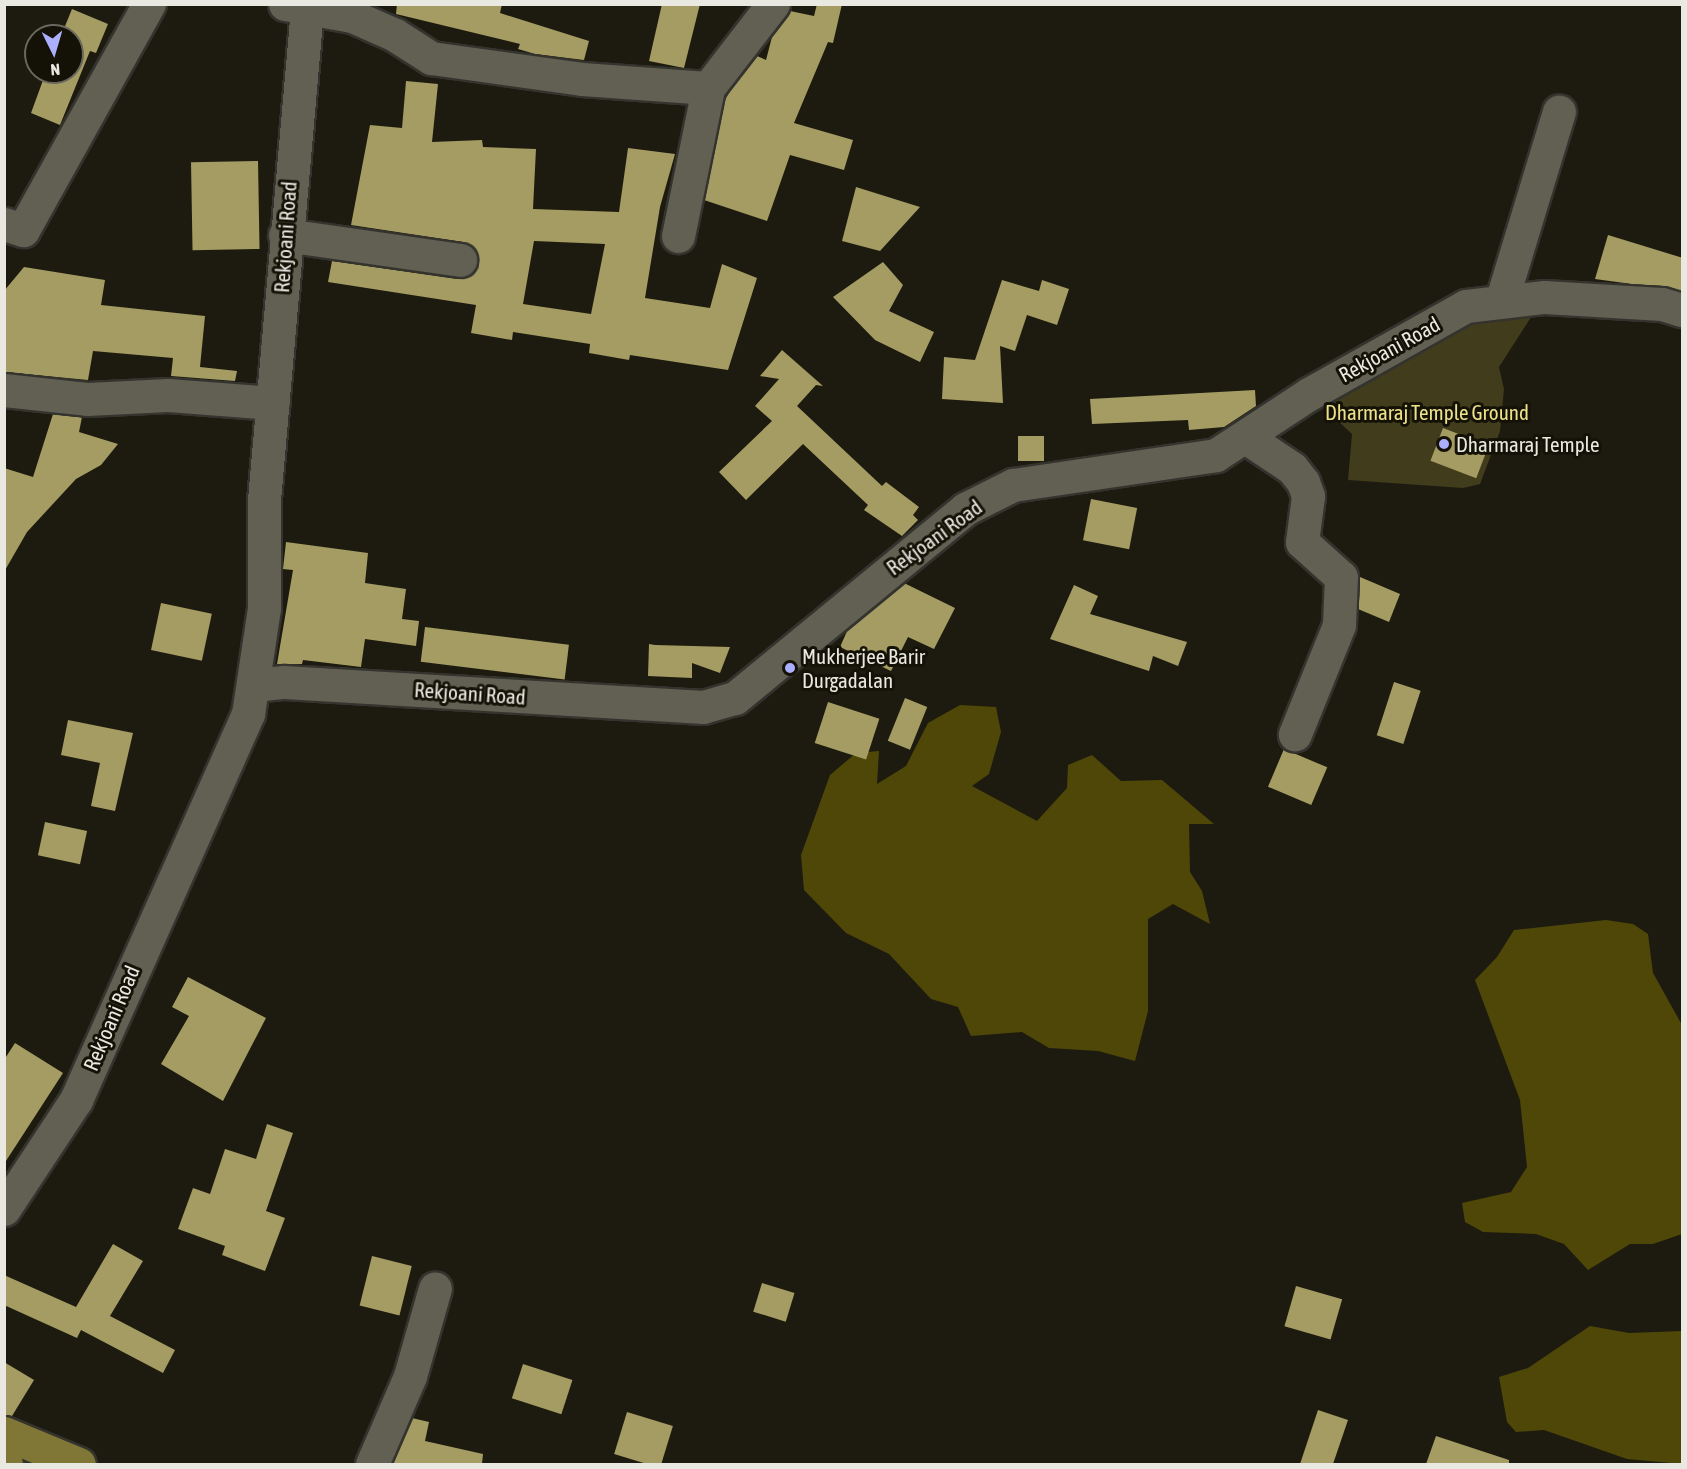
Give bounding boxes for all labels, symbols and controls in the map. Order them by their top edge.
north arrow [24,24,84,84]
text: N [50,61,61,79]
street label: Rekjoani Road [269,180,301,294]
street label: Rekjoani Road [1334,311,1444,387]
park label: Dharmaraj Temple Ground [1325,399,1529,425]
place label: Dharmaraj Temple [1456,431,1599,457]
marker: Dharmaraj Temple [1437,437,1451,451]
street label: Rekjoani Road [881,494,987,580]
place label: Mukherjee Barir Durgadalan [802,643,925,693]
marker: Mukherjee Barir Durgadalan [783,661,797,675]
street label: Rekjoani Road [413,677,527,709]
street label: Rekjoani Road [78,962,144,1074]

